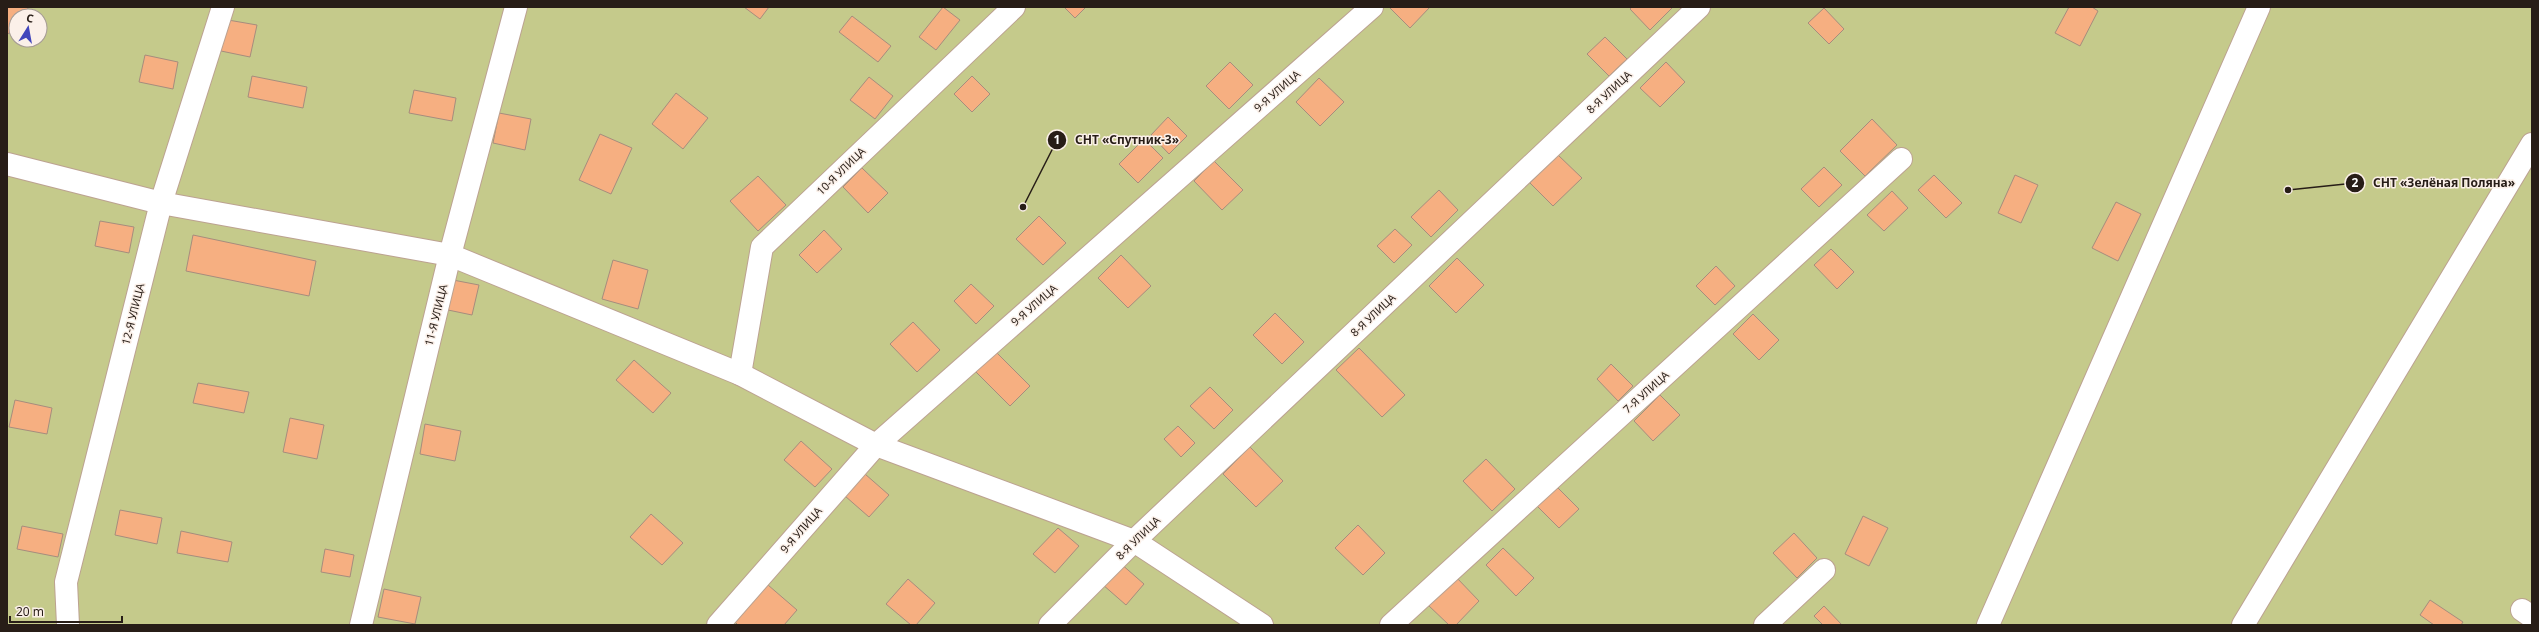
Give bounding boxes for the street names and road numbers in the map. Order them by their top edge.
street label: 9-Я УЛИЦА [1250,66,1304,115]
street label: 8-Я УЛИЦА [1583,66,1635,116]
street label: 10-Я УЛИЦА [813,143,869,198]
street label: 9-Я УЛИЦА [1007,280,1061,329]
street label: 12-Я УЛИЦА [118,281,148,346]
street label: 11-Я УЛИЦА [421,282,451,347]
street label: 8-Я УЛИЦА [1347,289,1399,339]
street label: 7-Я УЛИЦА [1620,366,1672,416]
street label: 9-Я УЛИЦА [776,503,826,556]
street label: 8-Я УЛИЦА [1112,512,1164,563]

